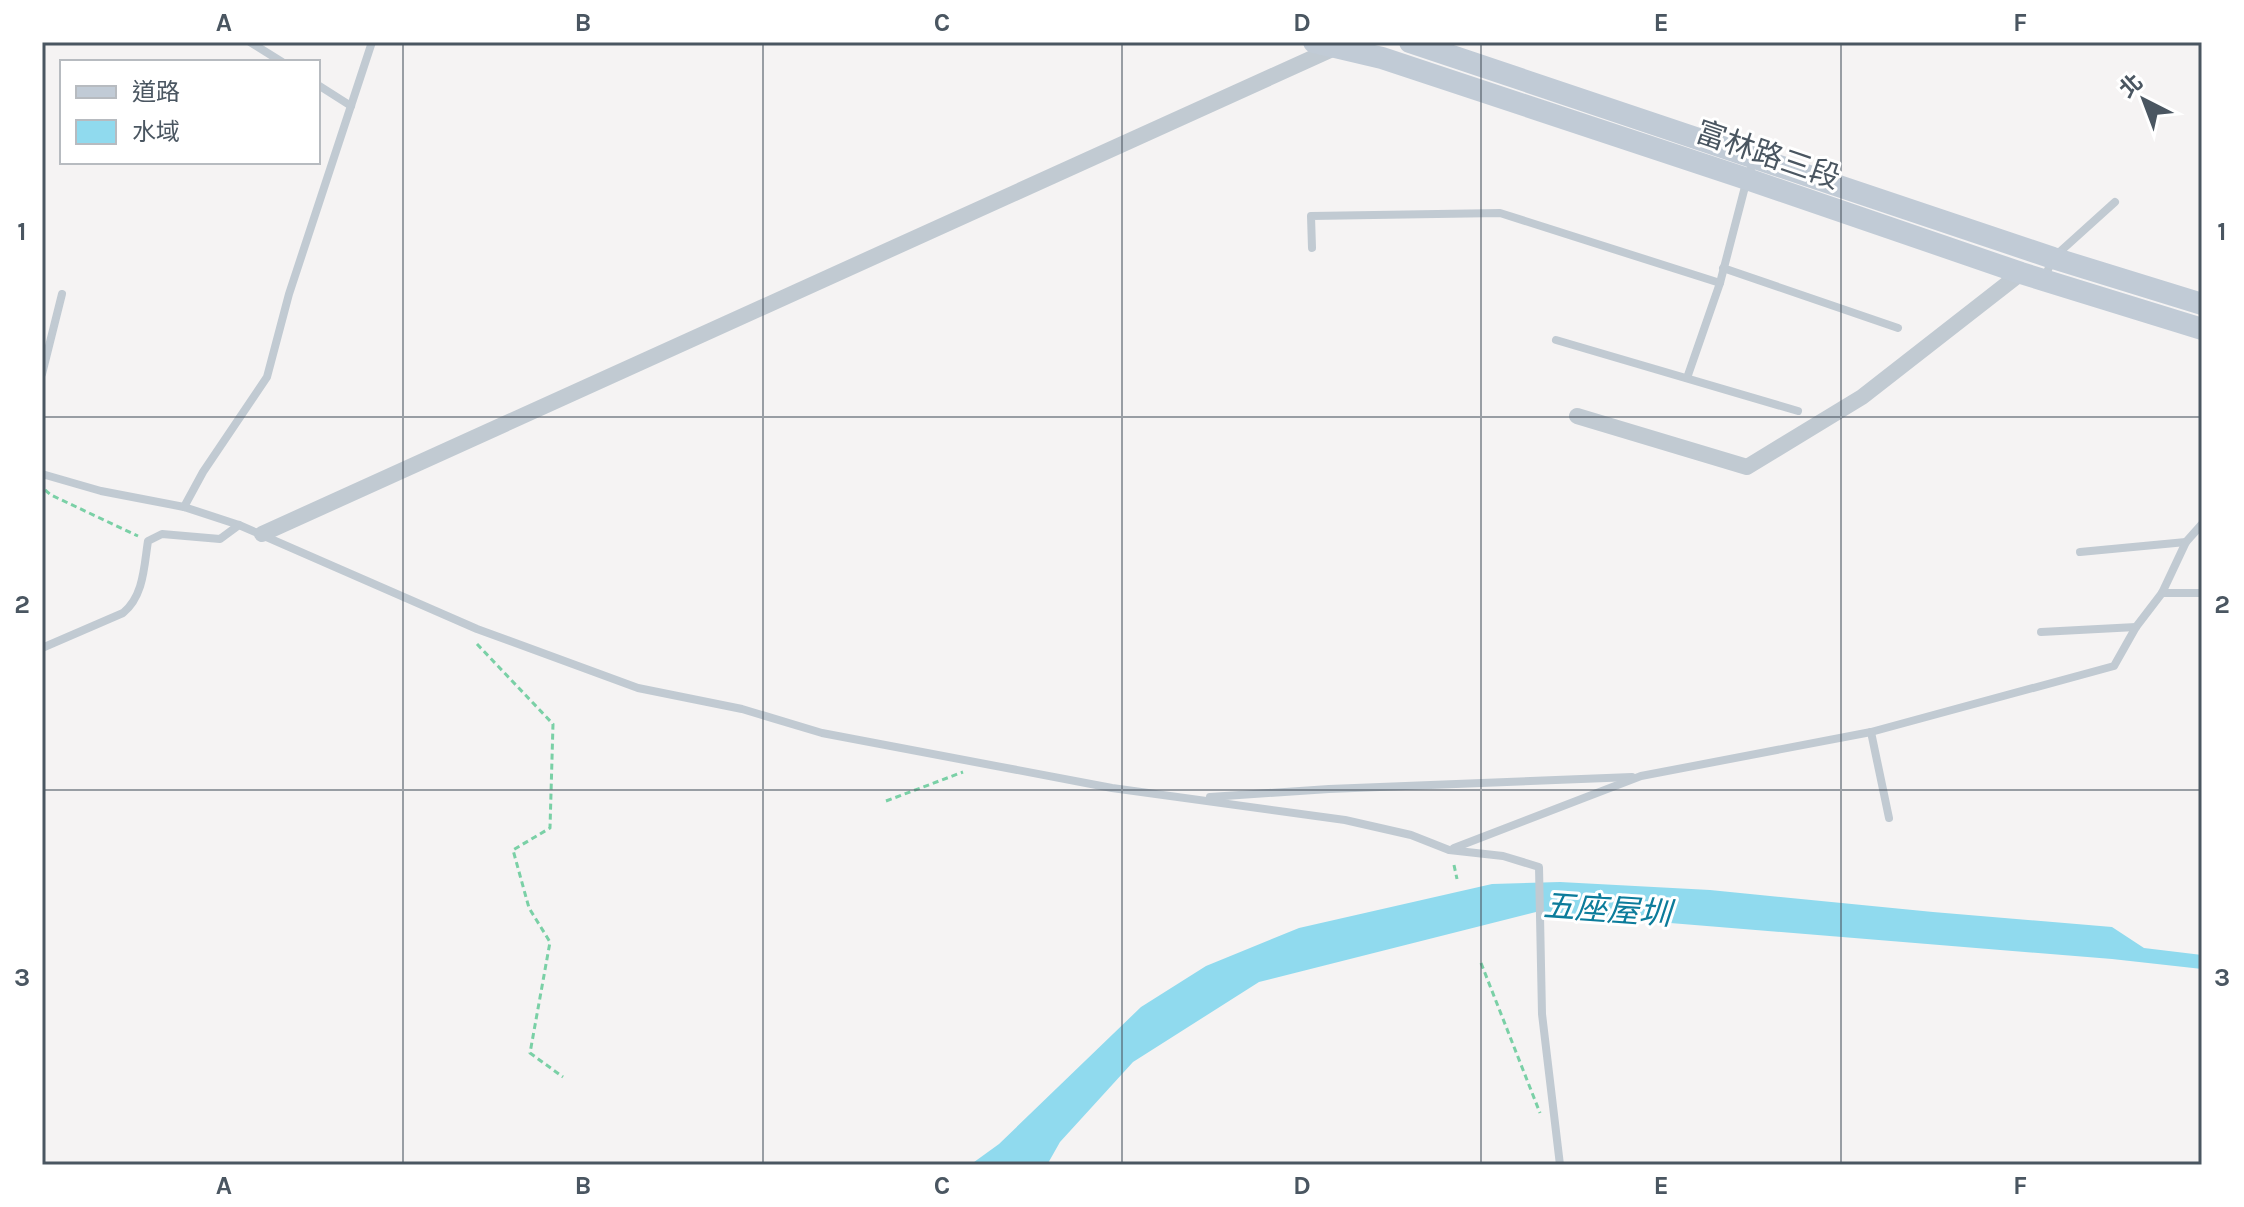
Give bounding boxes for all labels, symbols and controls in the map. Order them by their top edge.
text: A [216,7,232,38]
text: B [575,7,591,38]
text: C [934,7,950,38]
text: D [1293,7,1311,38]
text: E [1653,7,1669,38]
text: F [2013,7,2027,38]
legend [60,60,320,164]
north arrow [2104,60,2184,140]
text: 北 [2114,69,2148,103]
text: 道路 [132,78,180,106]
street label: 富林路三段 [1691,114,1845,196]
text: 水域 [132,118,180,146]
text: 1 [17,216,27,247]
text: 1 [2217,216,2227,247]
text: 2 [14,589,30,620]
text: 2 [2214,589,2230,620]
water label: 五座屋圳 [1542,887,1676,933]
text: 3 [14,962,30,993]
text: 3 [2214,962,2230,993]
text: A [216,1170,232,1201]
text: B [575,1170,591,1201]
text: C [934,1170,950,1201]
text: D [1293,1170,1311,1201]
text: E [1653,1170,1669,1201]
text: F [2013,1170,2027,1201]

